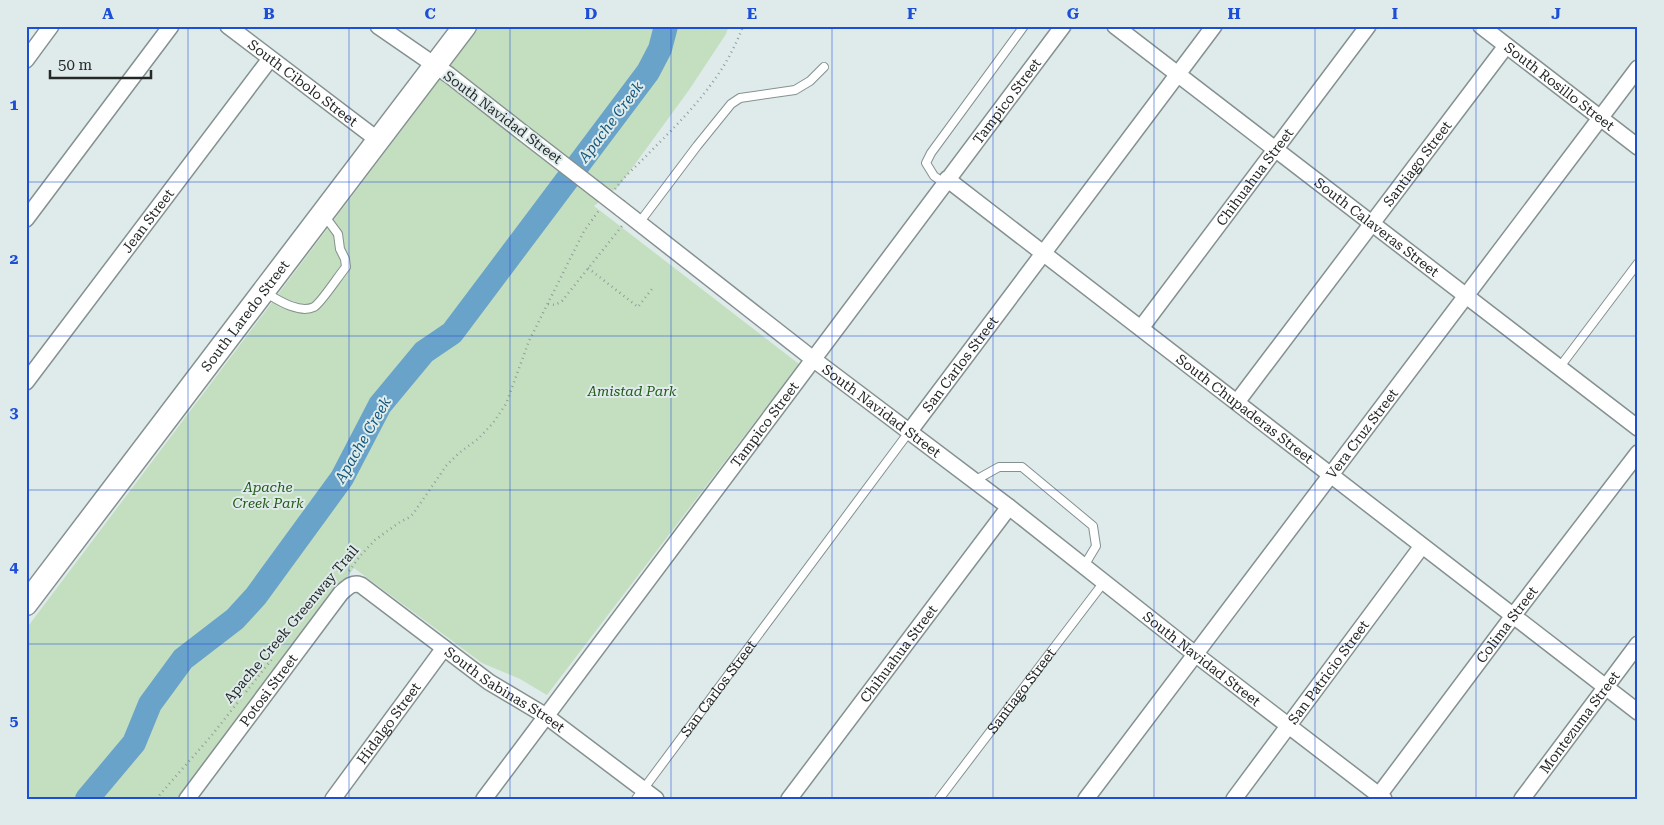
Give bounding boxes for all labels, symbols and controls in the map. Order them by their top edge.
text: A [102,4,114,23]
text: B [263,4,275,23]
text: C [424,4,436,23]
text: D [585,4,598,23]
text: E [747,4,757,23]
text: F [907,4,917,23]
text: G [1067,4,1080,23]
text: H [1227,4,1241,23]
text: I [1392,4,1398,23]
text: J [1551,4,1561,23]
street label: South Cibolo Street [245,36,361,130]
street label: South Rosillo Street [1501,39,1618,134]
scale bar [50,48,151,80]
street label: Tampico Street [970,55,1044,147]
text: 50 m [58,56,93,74]
street label: South Navidad Street [441,67,565,167]
water label: Apache Creek [574,77,648,167]
text: 1 [10,95,19,114]
street label: Santiago Street [1380,118,1455,209]
street label: Chihuahua Street [1213,125,1296,229]
street label: South Calaveras Street [1311,174,1442,280]
street label: Jean Street [119,186,177,256]
text: 2 [10,249,19,268]
street label: South Laredo Street [198,257,292,374]
street label: San Carlos Street [919,313,1001,415]
street label: South Chupaderas Street [1173,351,1316,466]
street label: South Navidad Street [819,361,944,461]
street label: Tampico Street [727,379,802,470]
park label: Amistad Park [587,383,677,399]
street label: Vera Cruz Street [1323,385,1401,482]
water label: Apache Creek [331,393,395,487]
text: 3 [10,403,19,422]
park label: Apache Creek Park [232,479,304,511]
street label: Apache Creek Greenway Trail [221,542,362,706]
text: 4 [10,557,19,576]
street label: Colima Street [1473,583,1541,666]
street label: Chihuahua Street [857,602,940,706]
street label: South Navidad Street [1140,608,1264,709]
street label: San Patricio Street [1284,617,1372,727]
street label: San Carlos Street [677,637,759,739]
street label: South Sabinas Street [442,643,568,735]
street label: Santiago Street [984,645,1059,736]
street label: Potosi Street [236,651,301,729]
street label: Montezuma Street [1536,668,1623,776]
street label: Hidalgo Street [353,679,424,767]
text: 5 [10,711,19,730]

